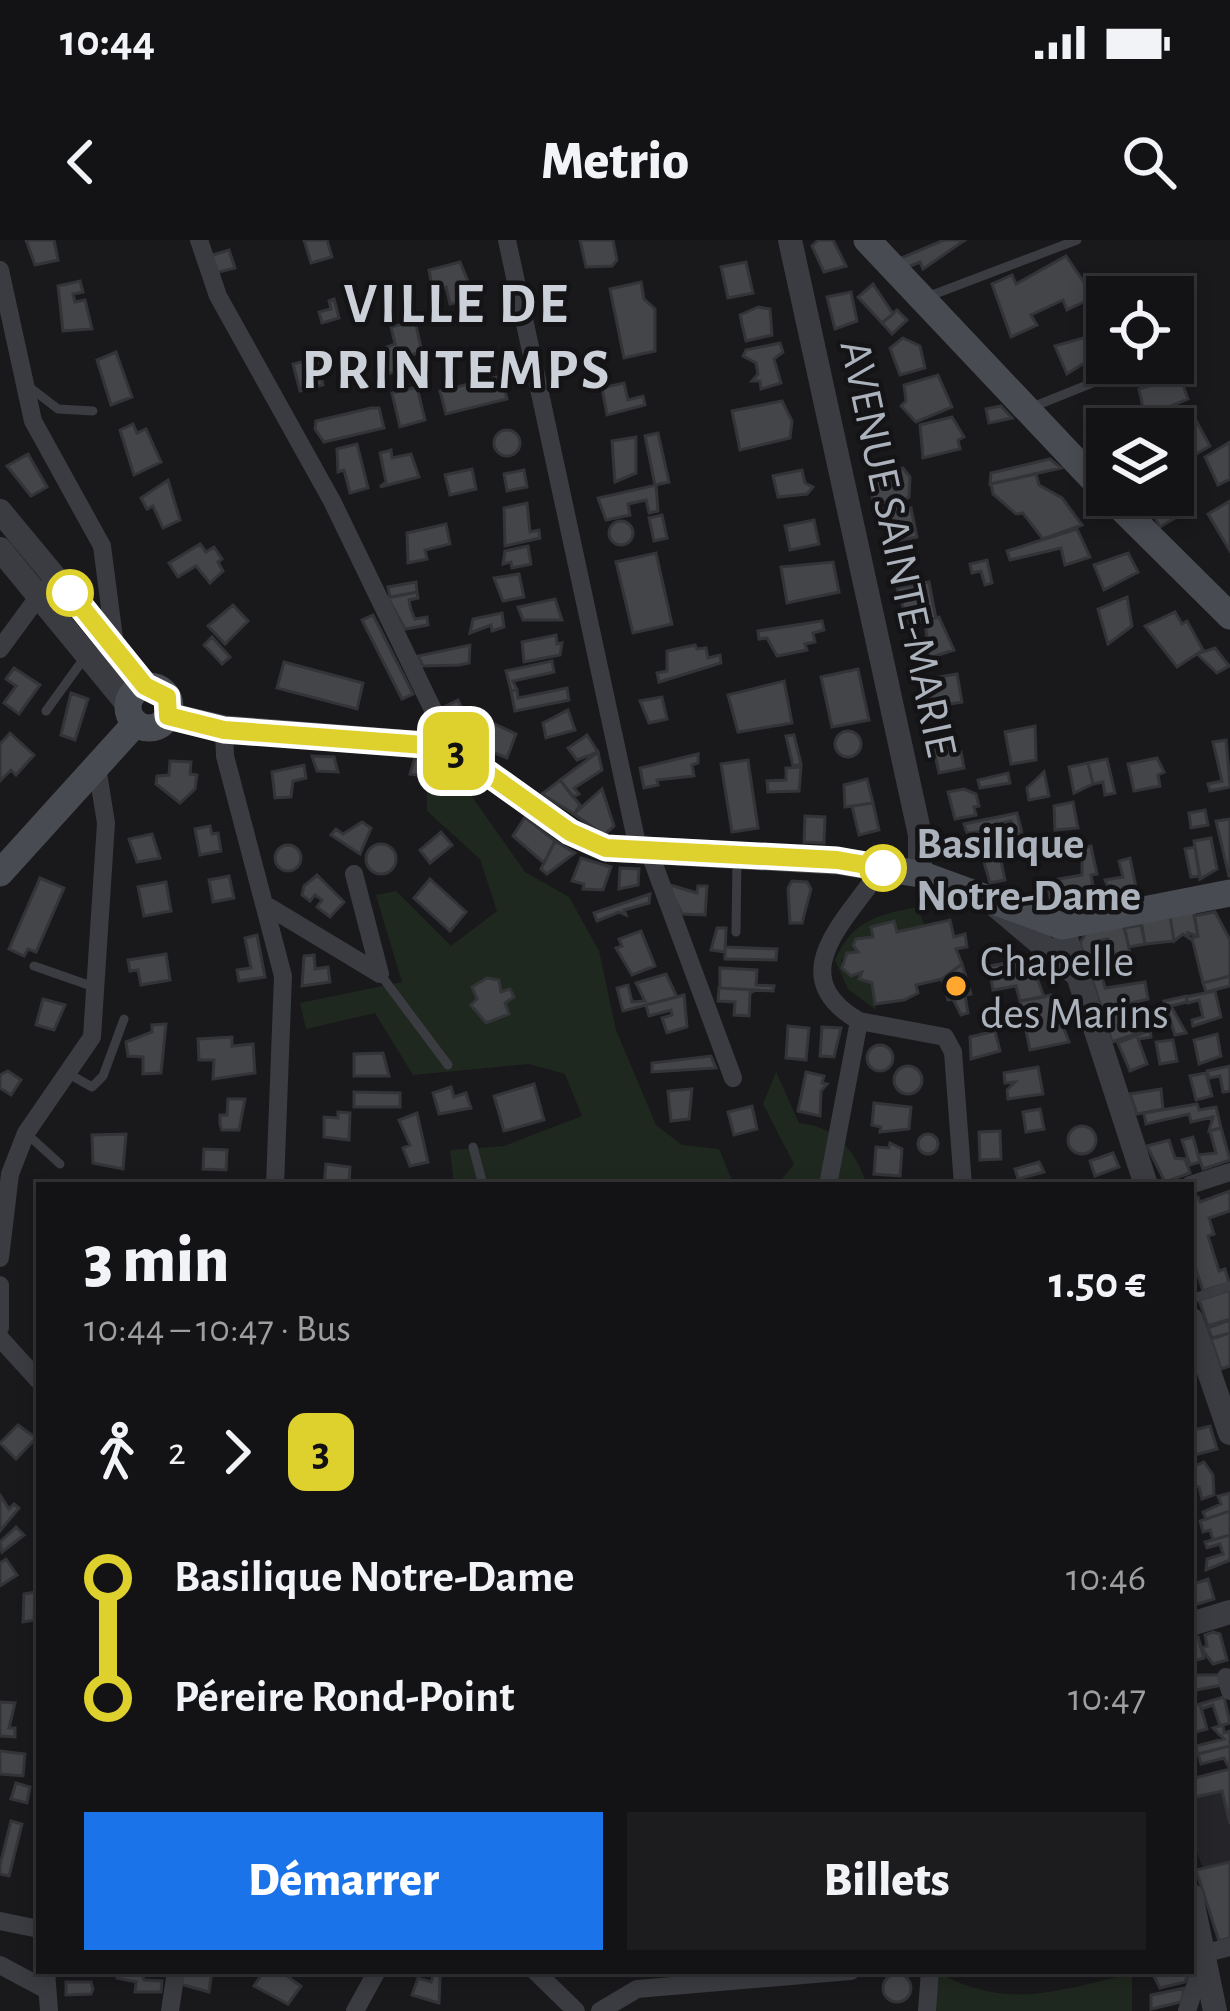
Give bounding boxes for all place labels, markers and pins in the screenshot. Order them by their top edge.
unlabelled marker [48,571,92,615]
place label: Basilique Notre-Dame [916,822,1141,919]
marker: Basilique Notre-Dame [861,846,905,890]
place label: Chapelle des Marins [980,940,1169,1037]
marker: Chapelle des Marins [943,973,969,999]

